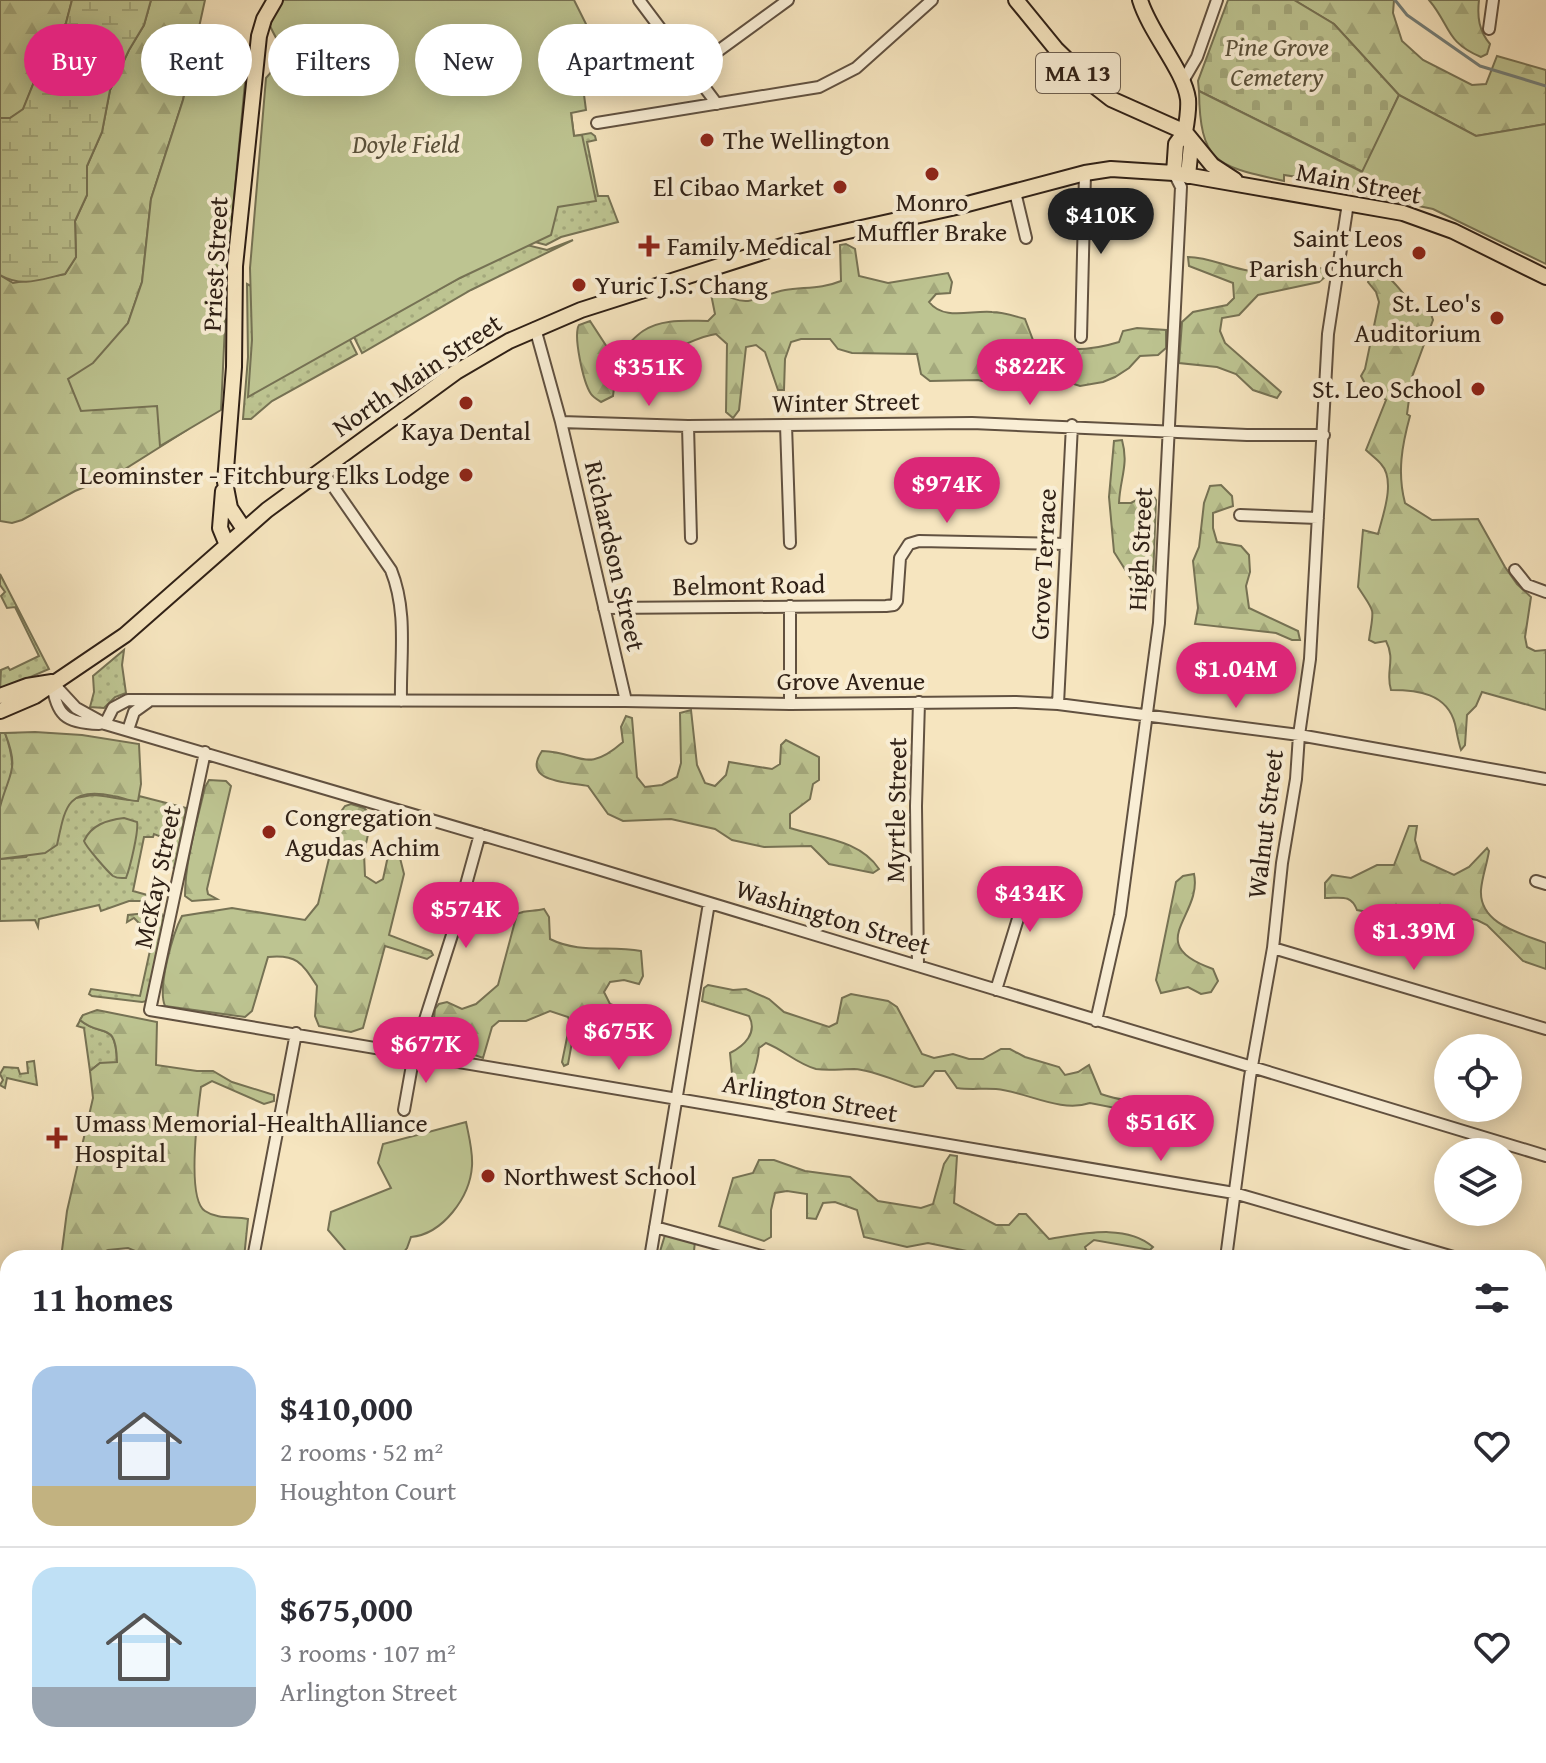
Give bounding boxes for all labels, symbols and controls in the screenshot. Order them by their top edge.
chip: Buy [24,24,125,96]
chip: Rent [141,24,252,96]
chip: Filters [268,24,399,96]
chip: New [415,24,522,96]
chip: Apartment [538,24,723,96]
park label: Pine Grove Cemetery [1224,27,1329,96]
road number: MA 13 [1036,53,1120,93]
place label: The Wellington [723,120,890,159]
park label: Doyle Field [351,124,460,163]
marker: The Wellington [698,131,716,149]
street label: Main Street [1293,151,1425,214]
marker: Monro Muffler Brake [923,165,941,183]
place label: El Cibao Market [653,167,824,206]
marker: El Cibao Market [831,178,849,196]
place label: Monro Muffler Brake [857,182,1007,251]
pin: $410K [1045,188,1157,256]
text: $410K [1066,194,1136,233]
street label: Priest Street [191,195,238,333]
place label: Saint Leos Parish Church [1249,218,1403,287]
place label: Family Medical [667,226,831,265]
marker: Family Medical [638,235,660,257]
marker: Saint Leos Parish Church [1410,244,1428,262]
place label: Yuric J.S. Chang [595,265,768,304]
marker: Yuric J.S. Chang [570,276,588,294]
place label: St. Leo's Auditorium [1354,283,1481,352]
street label: North Main Street [324,303,509,446]
marker: St. Leo's Auditorium [1488,309,1506,327]
pin: $822K [974,339,1086,407]
pin: $351K [593,340,705,408]
text: $822K [995,345,1065,384]
text: $351K [614,346,684,385]
place label: St. Leo School [1312,369,1462,408]
marker: St. Leo School [1469,380,1487,398]
street label: Winter Street [772,381,920,422]
marker: Kaya Dental [457,394,475,412]
place label: Kaya Dental [401,411,531,450]
place label: Leominster - Fitchburg Elks Lodge [79,455,450,494]
street label: Richardson Street [575,457,656,655]
pin: $974K [891,457,1003,525]
text: $974K [912,463,982,502]
marker: Leominster - Fitchburg Elks Lodge [457,466,475,484]
street label: High Street [1117,486,1162,612]
street label: Grove Terrace [1019,487,1066,641]
street label: Belmont Road [672,564,826,605]
pin: $1.04M [1171,642,1301,710]
text: $1.04M [1194,648,1278,687]
street label: Grove Avenue [777,661,925,700]
street label: Myrtle Street [875,737,916,883]
street label: Walnut Street [1236,747,1293,901]
place label: Congregation Agudas Achim [285,797,440,866]
street label: McKay Street [122,802,191,952]
marker: Congregation Agudas Achim [260,823,278,841]
pin: $434K [974,866,1086,934]
street label: Washington Street [731,868,935,965]
text: $434K [995,872,1065,911]
pin: $574K [410,882,522,950]
text: $574K [431,888,501,927]
pin: $1.39M [1349,904,1479,972]
text: $1.39M [1372,910,1456,949]
pin: $675K [563,1004,675,1072]
text: $675K [584,1010,654,1049]
pin: $677K [370,1017,482,1085]
text: $677K [391,1023,461,1062]
map controls [1434,1034,1522,1226]
button: locate [1434,1034,1522,1122]
street label: Arlington Street [719,1063,901,1132]
pin: $516K [1105,1095,1217,1163]
text: $516K [1126,1101,1196,1140]
place label: Umass Memorial-HealthAlliance Hospital [75,1103,428,1172]
marker: Umass Memorial-HealthAlliance Hospital [46,1127,68,1149]
button: layers [1434,1138,1522,1226]
place label: Northwest School [504,1156,696,1195]
marker: Northwest School [479,1167,497,1185]
text: 11 homes [32,1274,173,1323]
icon: filters [1470,1276,1514,1320]
text: $410,000 [280,1383,413,1432]
icon: home [96,1398,192,1494]
icon: heart [1470,1424,1514,1468]
text: 2 rooms · 52 m² [280,1432,443,1471]
text: Houghton Court [280,1471,456,1510]
text: $675,000 [280,1584,413,1633]
icon: home [96,1599,192,1695]
icon: heart [1470,1625,1514,1669]
text: 3 rooms · 107 m² [280,1633,456,1672]
text: Arlington Street [280,1672,457,1711]

